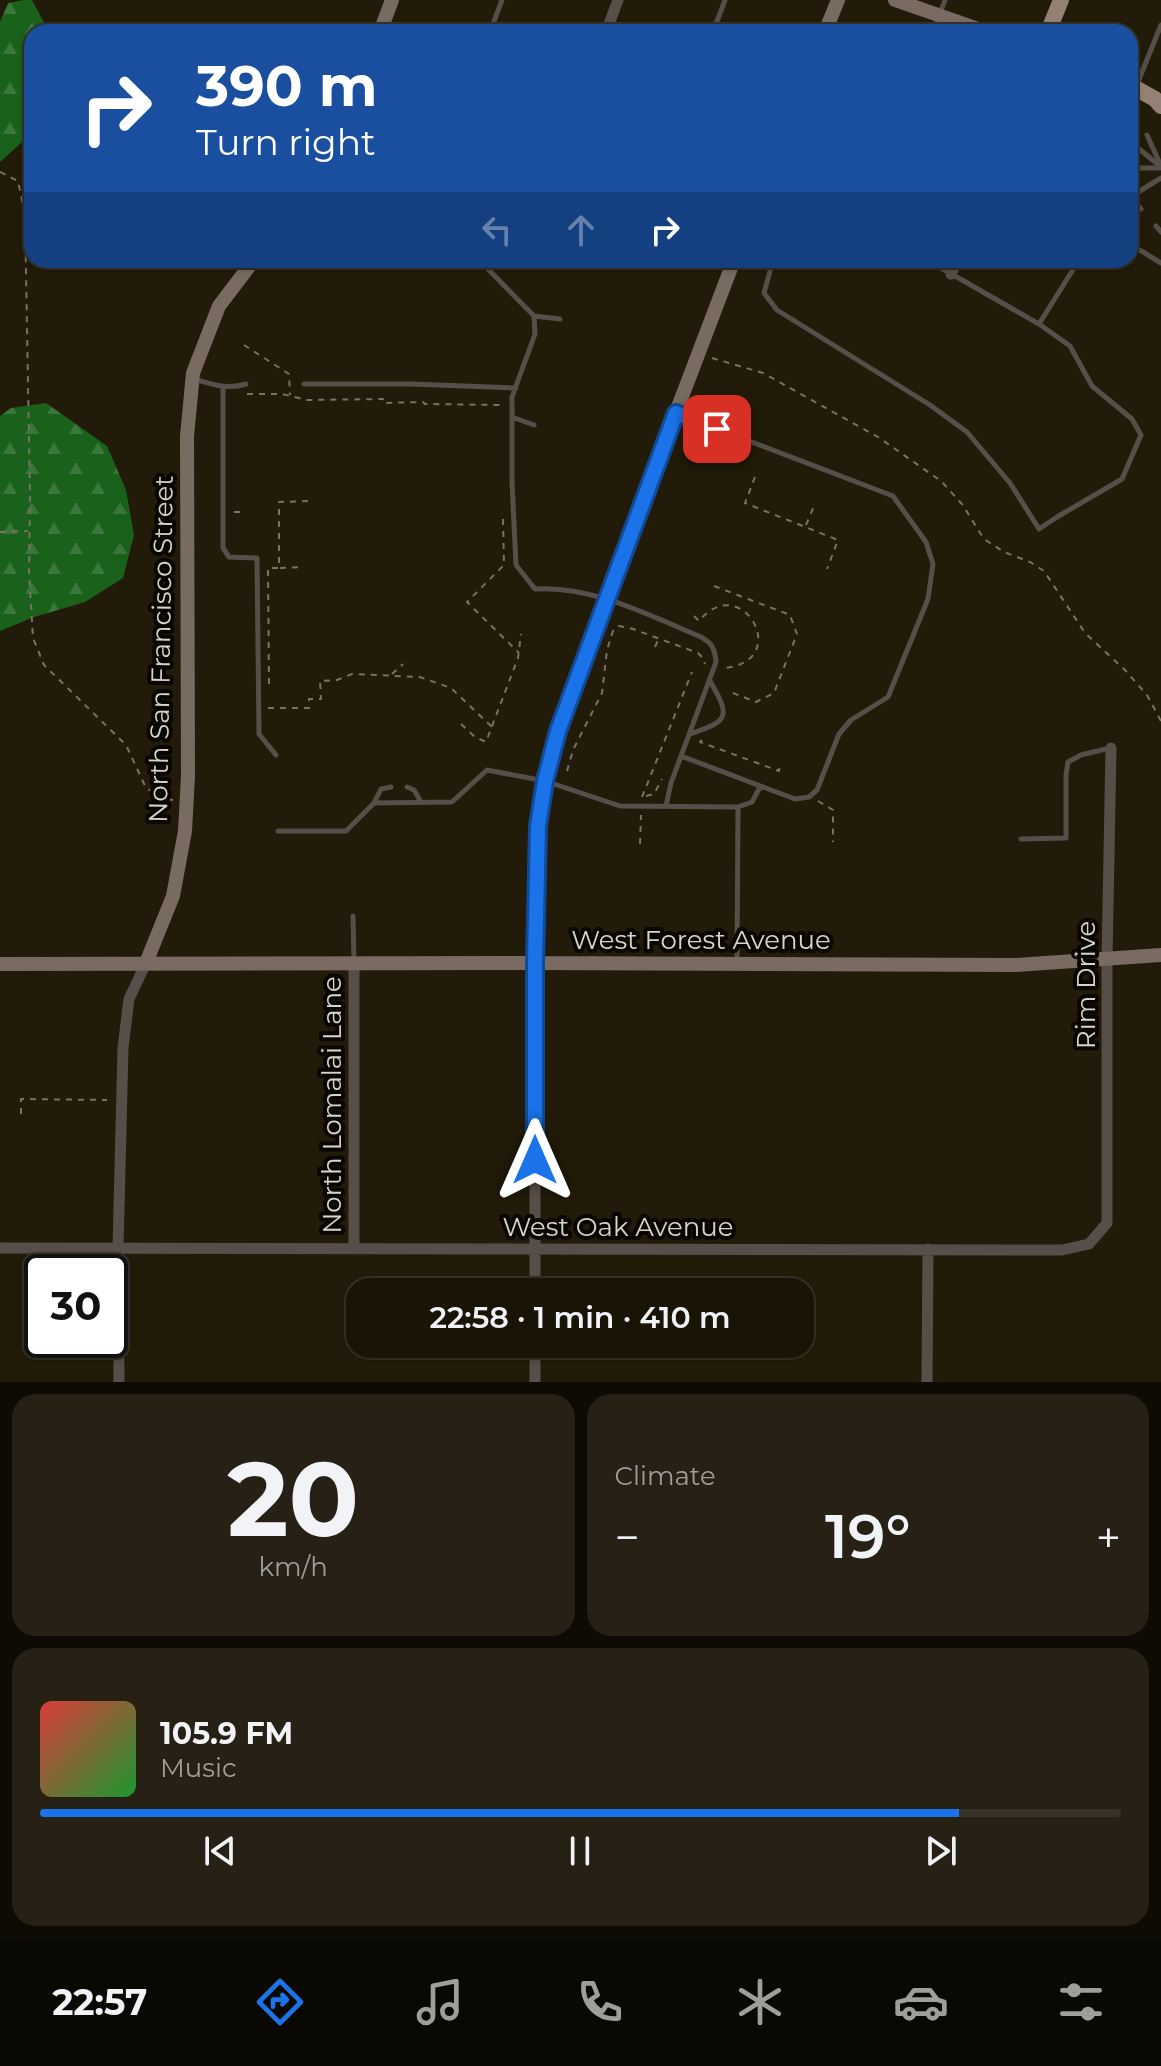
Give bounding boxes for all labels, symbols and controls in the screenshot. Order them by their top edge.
text: 390 m [196,52,377,120]
icon: right [64,56,168,160]
text: Turn right [196,120,376,164]
icon: left [475,208,519,252]
icon: ahead [559,208,603,252]
icon: right [643,208,687,252]
pin [683,395,751,463]
icon: arrive [695,407,739,451]
street label: North San Francisco Street [142,475,180,823]
street label: Rim Drive [1070,921,1102,1049]
street label: West Forest Avenue [571,924,831,956]
street label: North Lomalai Lane [316,976,348,1234]
position arrow [493,1118,577,1202]
street label: West Oak Avenue [503,1211,733,1243]
speed limit sign: 30 [24,1254,128,1358]
text: 22:58 · 1 min · 410 m [429,1299,731,1336]
text: 20 [227,1435,359,1562]
text: Climate [615,1460,716,1492]
text: 19° [825,1500,911,1573]
text: − [615,1510,640,1564]
text: + [1096,1510,1121,1564]
text: km/h [259,1551,328,1583]
text: 105.9 FM [160,1715,293,1752]
text: Music [160,1752,237,1784]
icon: previous [198,1829,242,1873]
icon: pause [558,1829,602,1873]
icon: next [919,1829,963,1873]
icon: directions [252,1974,308,2030]
icon: music [412,1974,468,2030]
icon: phone [572,1974,628,2030]
icon: climate [732,1974,788,2030]
icon: car [893,1974,949,2030]
icon: filters [1053,1974,1109,2030]
text: 22:57 [52,1980,147,2024]

